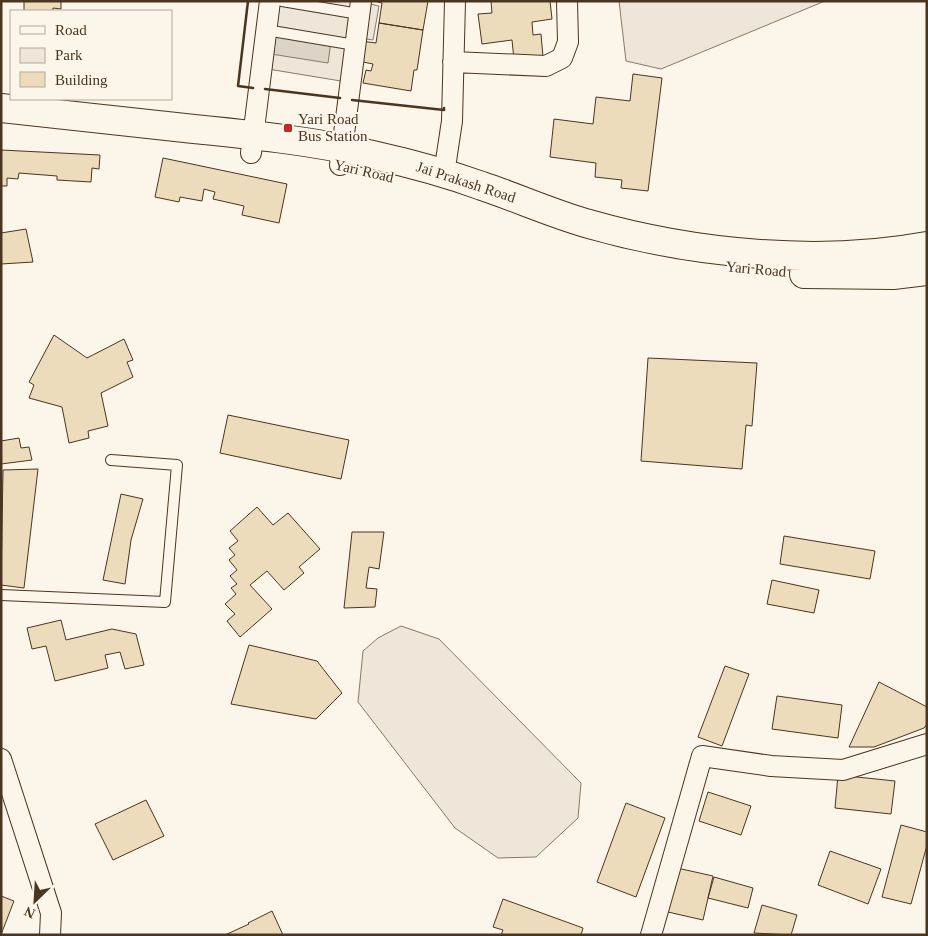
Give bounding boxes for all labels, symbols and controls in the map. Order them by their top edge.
legend [10,10,172,100]
text: Road [55,22,87,38]
text: Park [55,47,83,63]
text: Building [55,72,108,88]
place label: Yari Road Bus Station [298,111,368,144]
marker: Yari Road Bus Station [282,122,294,134]
street label: Yari Road [333,156,396,186]
street label: Jai Prakash Road [414,158,518,206]
street label: Yari Road [725,258,787,280]
north arrow [10,876,60,926]
text: N [22,903,37,921]

